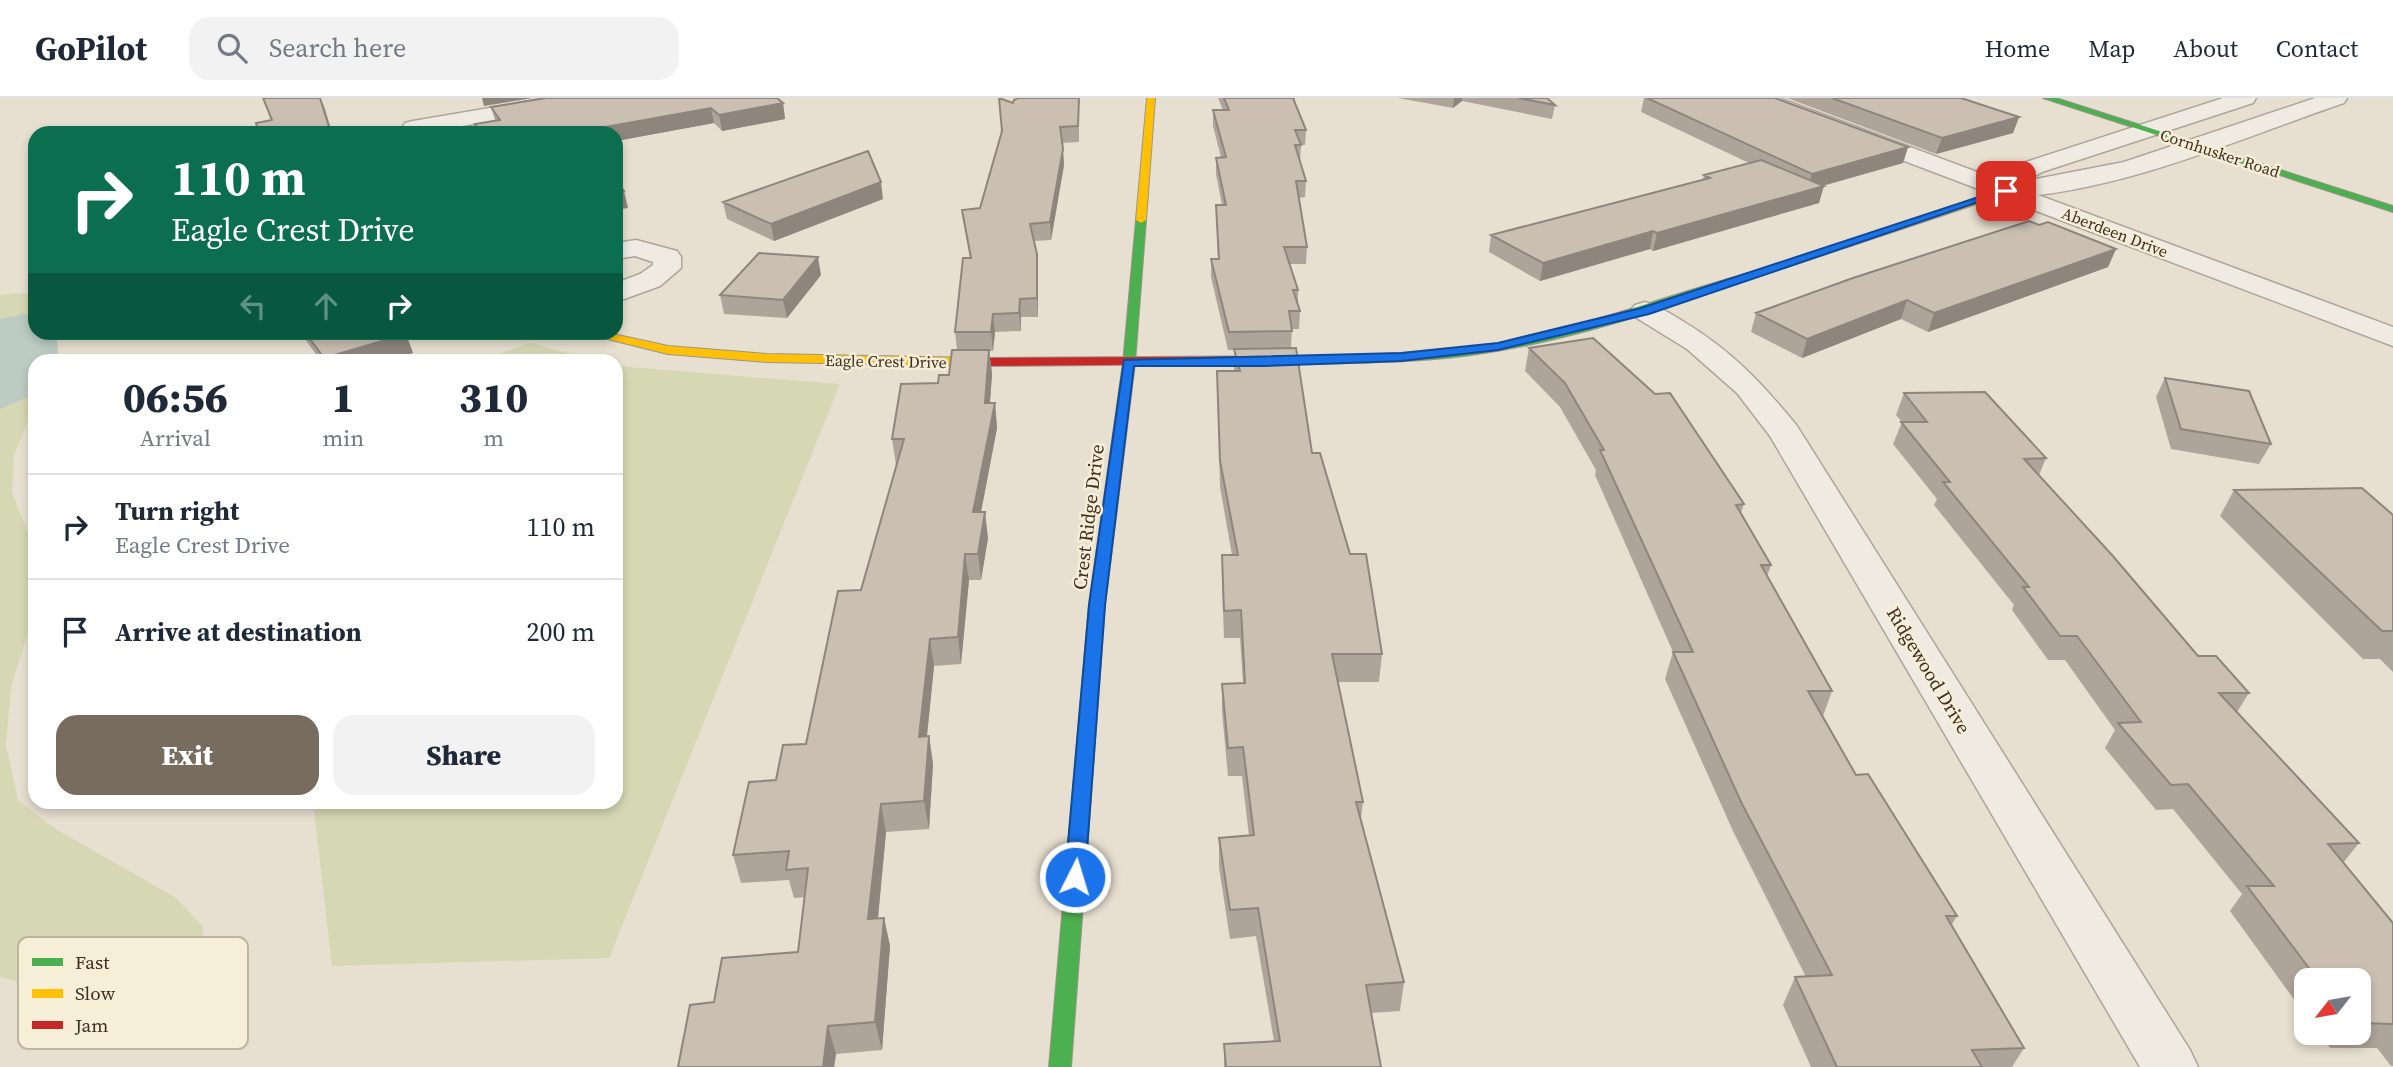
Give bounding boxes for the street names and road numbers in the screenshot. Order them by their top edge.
street label: Cornhusker Road [2157,123,2283,183]
street label: Aberdeen Drive [2059,202,2171,262]
street label: Eagle Crest Drive [825,349,947,373]
street label: Crest Ridge Drive [1066,443,1110,591]
street label: Ridgewood Drive [1881,602,1977,738]

